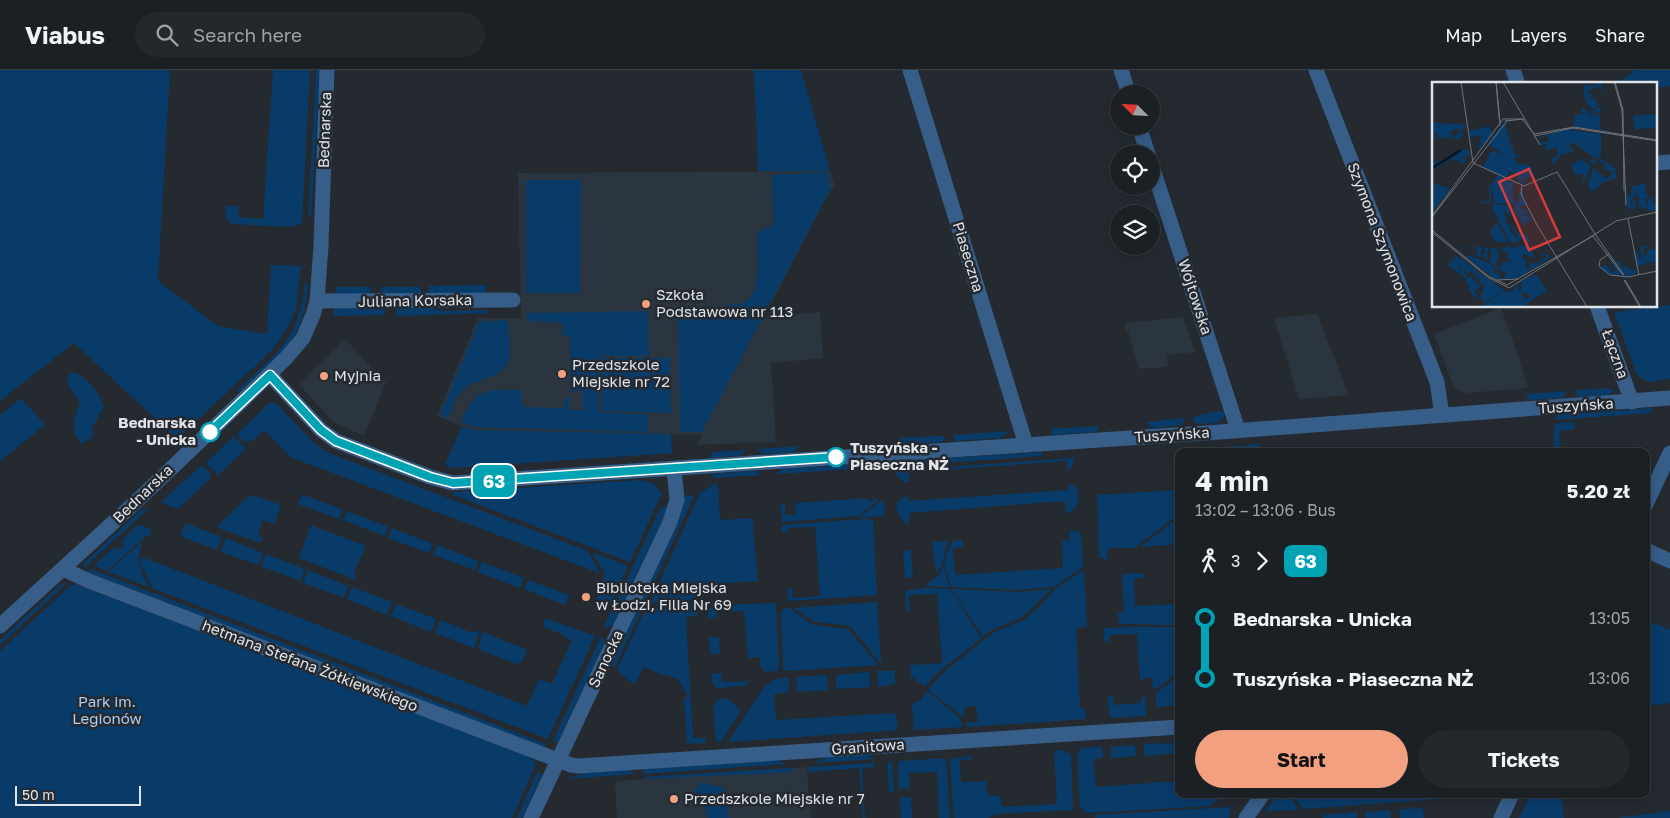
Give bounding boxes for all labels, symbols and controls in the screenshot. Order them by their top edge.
search box [135,12,485,57]
text: Viabus [25,20,105,49]
icon: search [153,21,181,49]
text: Search here [193,23,302,46]
text: Map [1445,24,1482,46]
text: Layers [1510,24,1567,46]
text: Share [1595,24,1645,46]
inset map [1432,82,1658,308]
north arrow [1110,85,1160,135]
map controls [1110,85,1160,255]
street label: Bednarska [314,92,334,168]
button: locate [1110,145,1160,195]
street label: Szymona Szymonowica [1344,160,1421,323]
button: layers [1110,205,1160,255]
street label: Piaseczna [950,219,988,294]
street label: Wójtowska [1175,257,1217,337]
place label: Szkoła Podstawowa nr 113 [656,285,793,320]
street label: Juliana Korsaka [358,290,472,310]
marker: Szkoła Podstawowa nr 113 [640,298,652,310]
street label: Łączna [1599,327,1633,381]
place label: Przedszkole Miejskie nr 72 [572,355,670,390]
place label: Myjnia [334,366,381,384]
marker: Przedszkole Miejskie nr 72 [556,368,568,380]
marker: Myjnia [318,370,330,382]
street label: Tuszyńska [1538,393,1614,417]
place label: Bednarska - Unicka [118,413,196,448]
marker: Bednarska - Unicka [200,422,220,442]
street label: Tuszyńska [1134,422,1210,446]
place label: Tuszyńska - Piaseczna NŻ [850,438,949,473]
marker: Tuszyńska - Piaseczna NŻ [826,447,846,467]
street label: Bednarska [109,460,176,526]
text: 4 min [1195,464,1269,497]
line badge: 63 [472,465,516,497]
text: 63 [483,470,505,492]
text: 5.20 zł [1567,479,1630,502]
text: 13:02 – 13:06 · Bus [1195,500,1336,520]
icon: walk [1195,547,1223,575]
icon: forward [1248,547,1276,575]
text: 63 [1294,550,1317,572]
text: 3 [1231,551,1240,571]
place label: Biblioteka Miejska w Łodzi, Filia Nr 69 [596,578,732,613]
marker: Biblioteka Miejska w Łodzi, Filia Nr 69 [580,591,592,603]
text: Bednarska - Unicka [1233,607,1412,630]
text: 13:05 [1589,608,1630,628]
street label: hetmana Stefana Żółkiewskiego [200,616,421,715]
street label: Sanocka [584,627,626,690]
text: Tuszyńska - Piaseczna NŻ [1233,667,1474,690]
text: 13:06 [1588,668,1630,688]
park label: Park im. Legionów [72,692,142,727]
button: Start [1195,730,1408,788]
button: Tickets [1418,730,1630,788]
street label: Granitowa [831,734,905,758]
scale bar [15,783,141,806]
text: 50 m [22,786,55,803]
place label: Przedszkole Miejskie nr 7 [684,789,865,807]
marker: Przedszkole Miejskie nr 7 [668,793,680,805]

